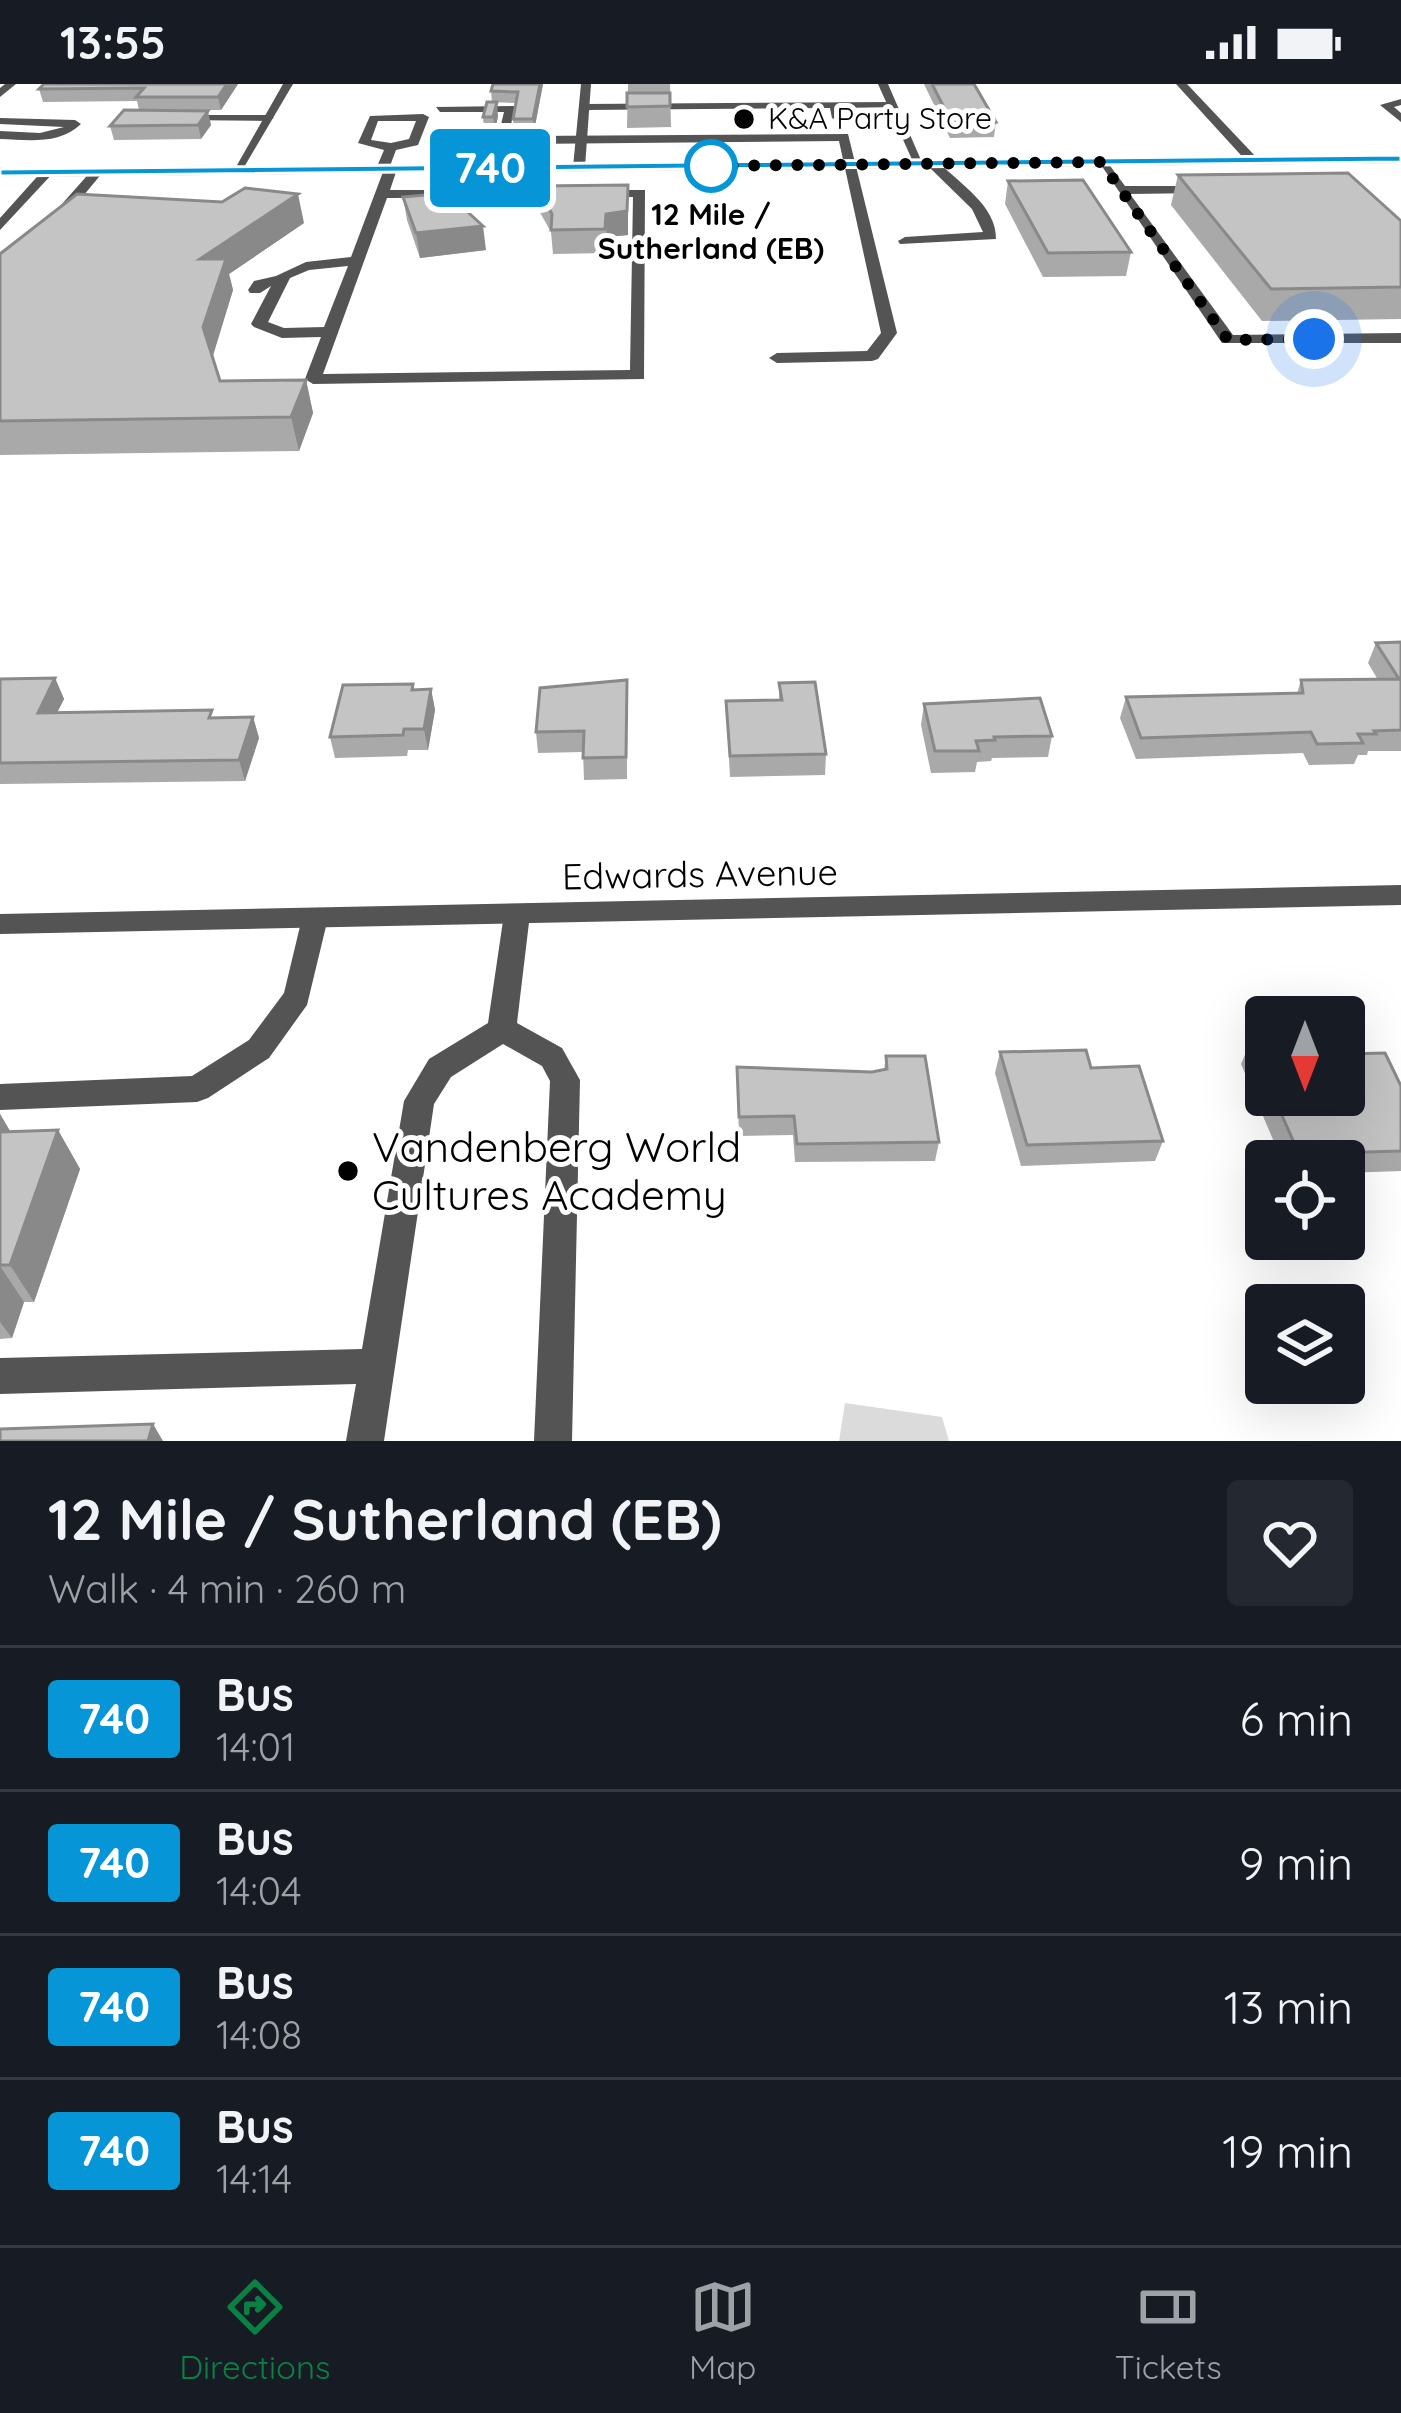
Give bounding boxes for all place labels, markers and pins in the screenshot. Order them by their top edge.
place label: K&A Party Store [768,99,992,137]
marker: K&A Party Store [731,106,757,132]
marker: 12 Mile / Sutherland (EB) [686,141,736,191]
place label: 12 Mile / Sutherland (EB) [598,195,824,267]
place label: Vandenberg World Cultures Academy [372,1120,741,1221]
marker: Vandenberg World Cultures Academy [335,1158,361,1184]

